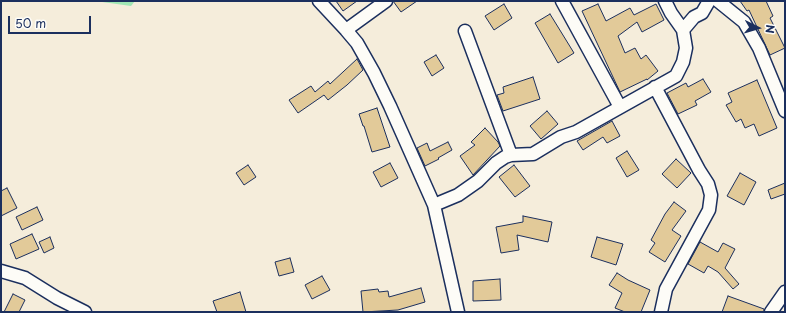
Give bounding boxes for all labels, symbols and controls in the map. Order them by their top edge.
scale bar [10,8,93,34]
north arrow [738,8,778,48]
text: 50 m [15,14,46,32]
text: N [762,24,779,34]

